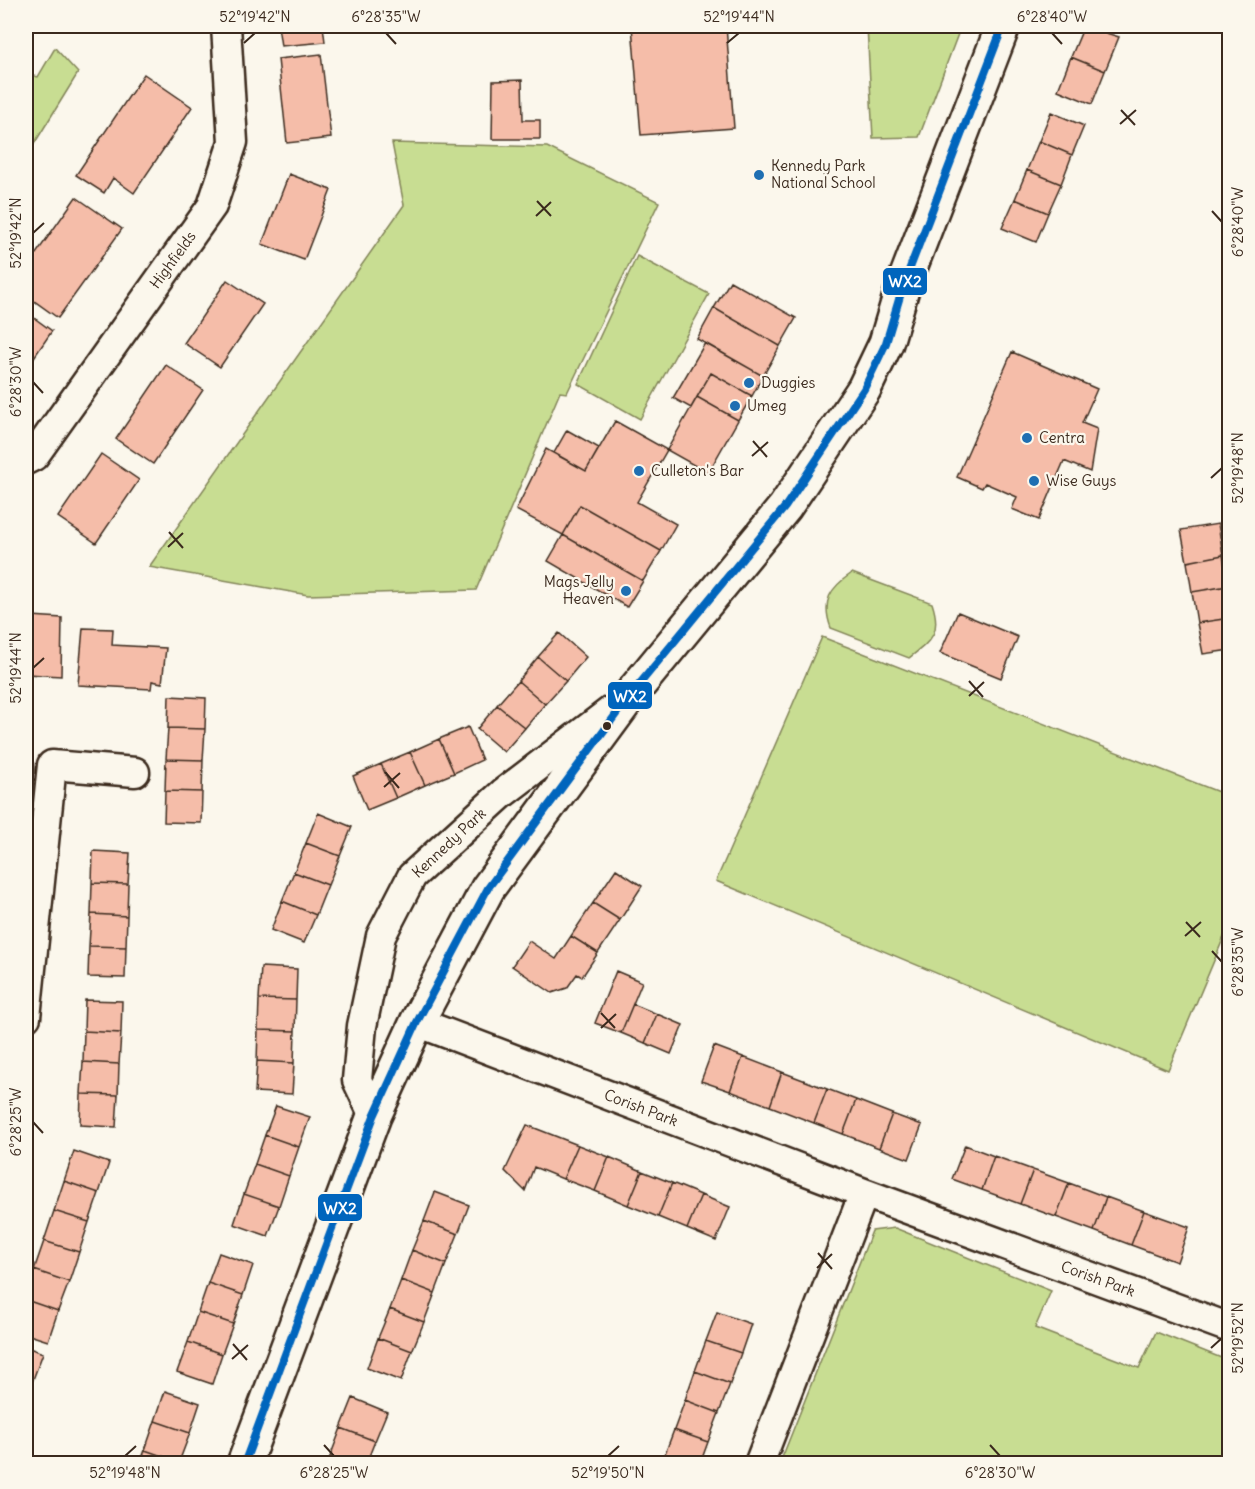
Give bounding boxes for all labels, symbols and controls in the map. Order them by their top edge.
text: 52°19'42"N [219,7,291,26]
text: 6°28'35"W [351,7,421,26]
text: 52°19'44"N [703,7,775,26]
text: 6°28'40"W [1017,7,1087,26]
place label: Kennedy Park National School [771,156,876,192]
marker: Kennedy Park National School [752,168,766,182]
text: 6°28'40"W [1228,187,1247,257]
text: 52°19'42"N [6,197,25,269]
street label: Highfields [145,227,200,292]
line badge: WX2 [882,267,928,296]
text: WX2 [888,271,922,291]
text: 6°28'30"W [6,346,25,417]
place label: Duggies [761,373,816,392]
marker: Duggies [742,376,756,390]
place label: Umeg [747,396,787,415]
marker: Umeg [728,399,742,413]
place label: Centra [1039,428,1085,447]
marker: Centra [1020,431,1034,445]
text: 52°19'48"N [1228,432,1247,504]
place label: Culleton's Bar [651,461,744,480]
marker: Culleton's Bar [632,464,646,478]
place label: Wise Guys [1046,471,1117,490]
marker: Wise Guys [1027,474,1041,488]
place label: Mags Jelly Heaven [544,572,614,608]
marker: Mags Jelly Heaven [619,584,633,598]
text: 52°19'44"N [6,632,25,704]
line badge: WX2 [607,681,653,710]
text: WX2 [613,686,647,706]
unlabelled marker [601,720,613,732]
street label: Kennedy Park [408,803,490,882]
text: 6°28'35"W [1228,927,1247,997]
street label: Corish Park [602,1085,681,1130]
text: 6°28'25"W [6,1087,25,1157]
line badge: WX2 [317,1193,363,1222]
text: WX2 [323,1198,357,1218]
street label: Corish Park [1058,1256,1138,1301]
text: 52°19'52"N [1228,1302,1247,1374]
text: 52°19'48"N [89,1463,161,1482]
text: 6°28'25"W [300,1463,369,1482]
text: 52°19'50"N [571,1463,645,1482]
text: 6°28'30"W [965,1463,1036,1482]

